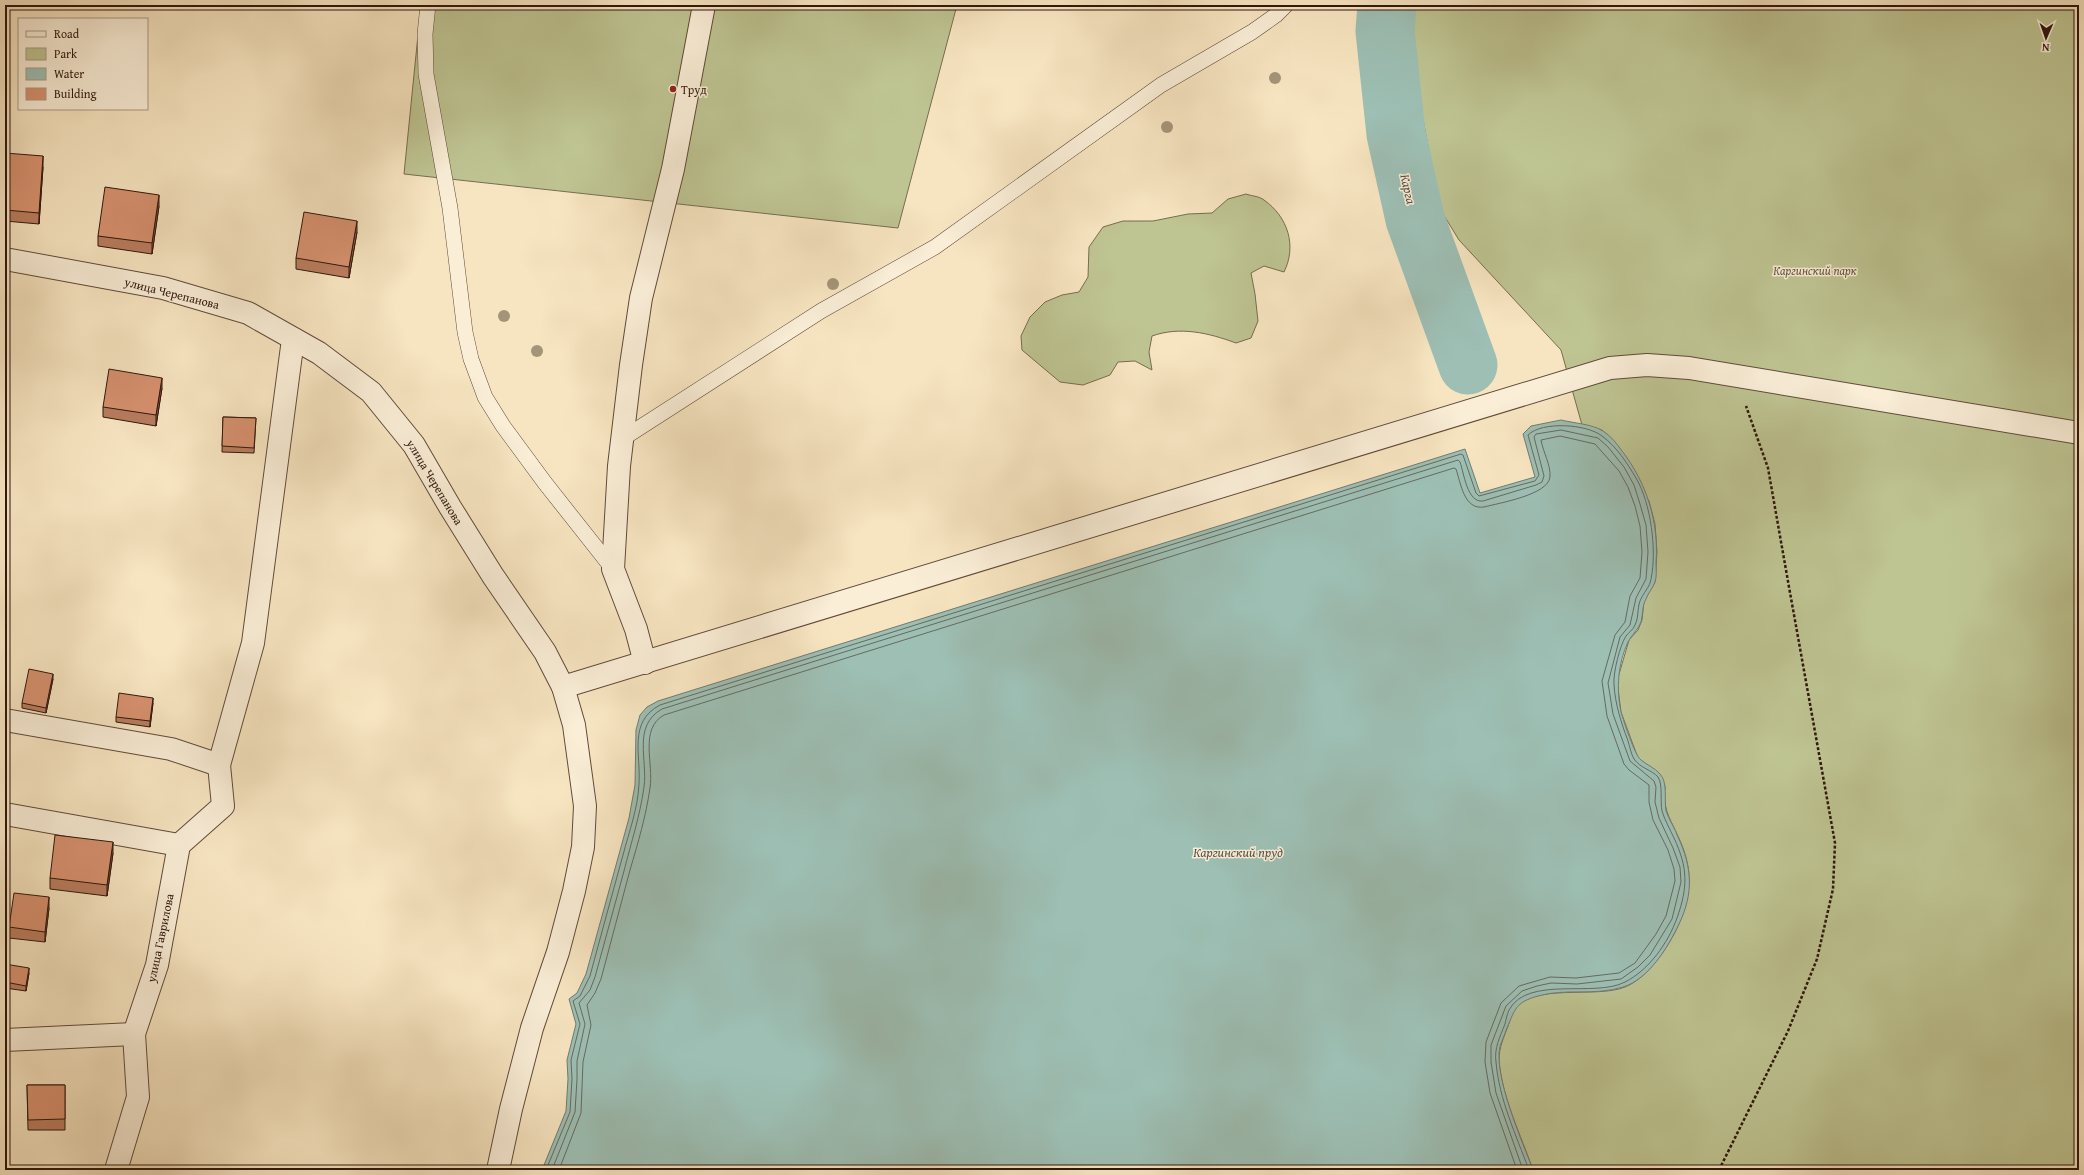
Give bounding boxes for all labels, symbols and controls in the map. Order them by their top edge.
legend [18,18,148,110]
north arrow [2026,18,2066,58]
text: Road [54,25,80,42]
text: N [2041,40,2050,56]
text: Park [54,45,78,62]
text: Water [54,65,84,82]
place label: Труд [681,81,707,98]
marker: Труд [668,84,678,94]
text: Building [54,85,97,102]
water label: Карга [1395,172,1421,206]
park label: Каргинский парк [1773,262,1857,279]
street label: улица Черепанова [122,273,222,313]
street label: улица Черепанова [402,435,467,528]
water label: Каргинский пруд [1193,843,1283,862]
street label: улица Гаврилова [142,892,178,985]

